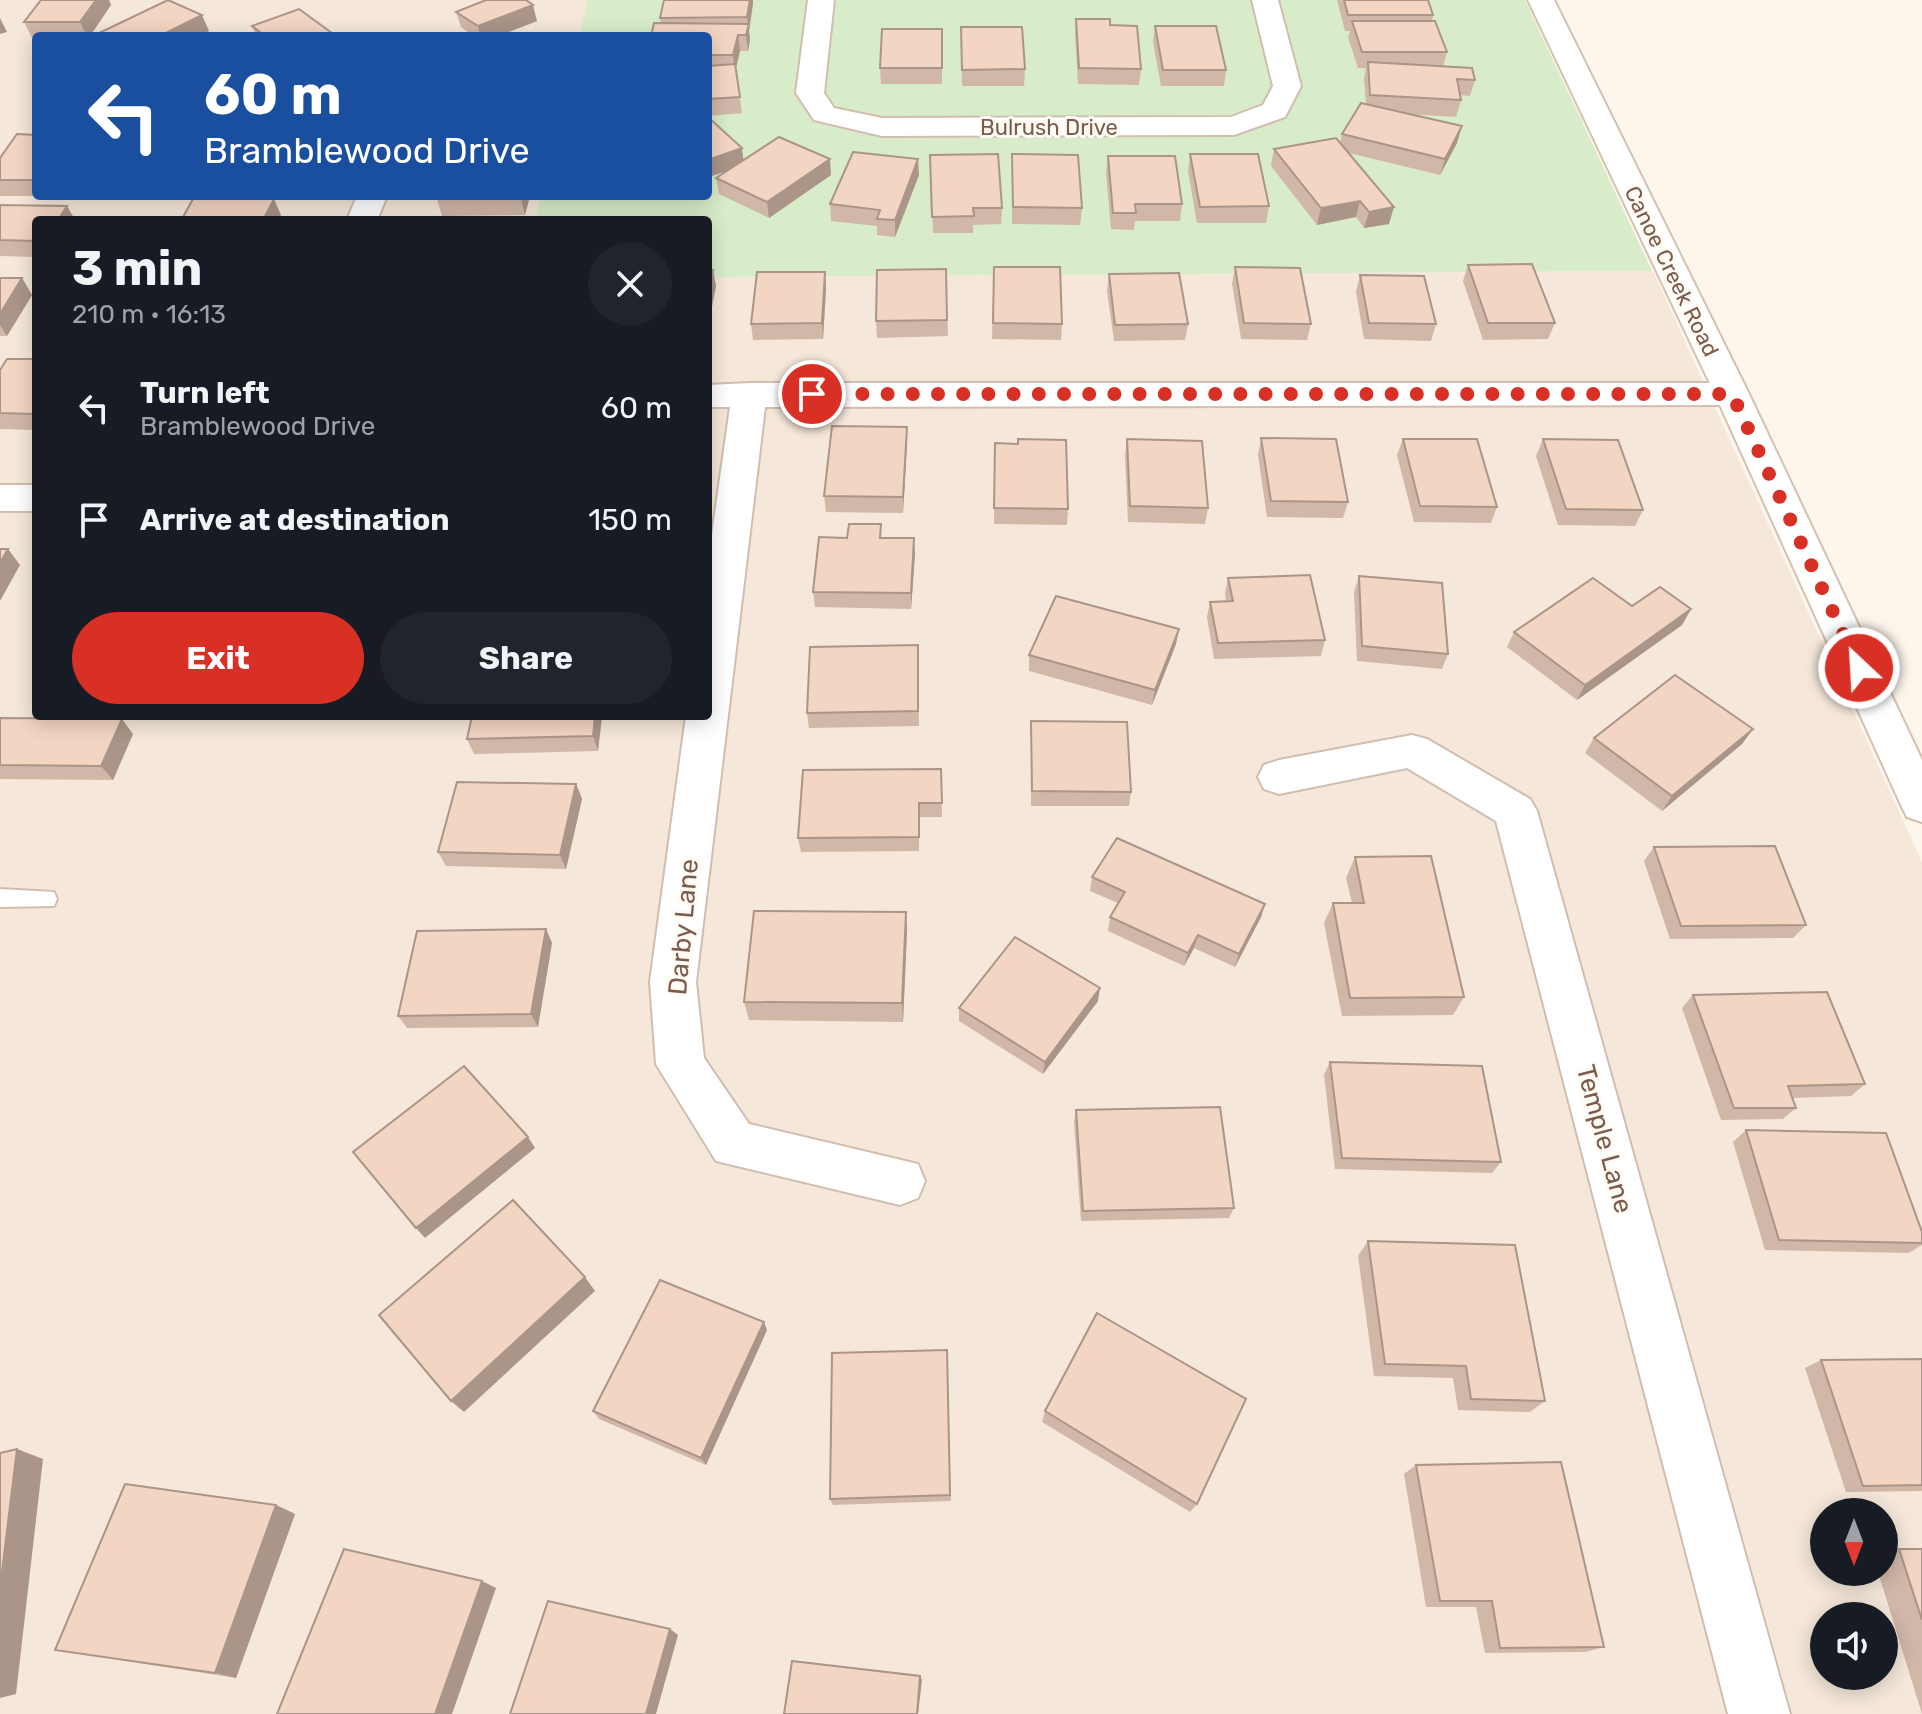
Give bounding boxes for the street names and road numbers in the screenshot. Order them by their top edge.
street label: Bulrush Drive [980,114,1118,141]
street label: Canoe Creek Road [1619,181,1725,361]
street label: Darby Lane [662,858,705,996]
street label: Temple Lane [1570,1062,1639,1217]

